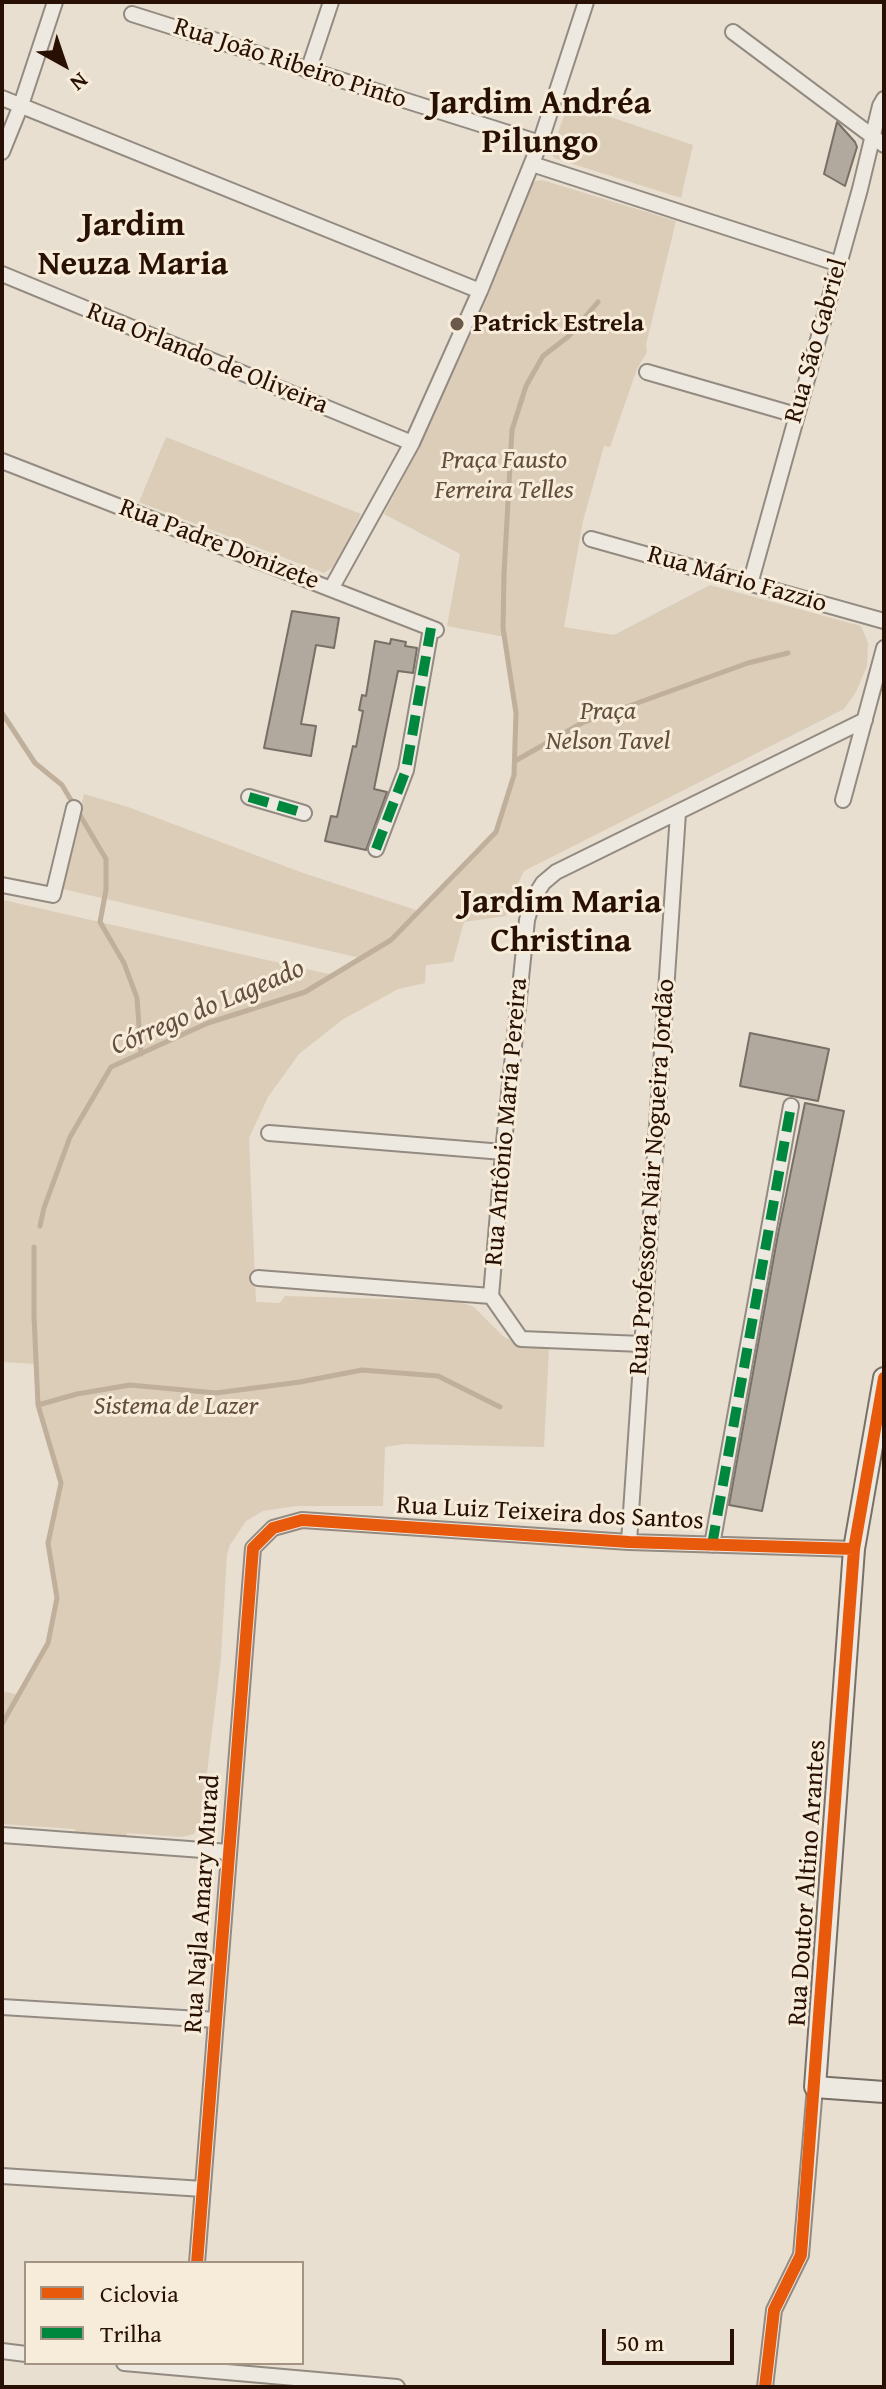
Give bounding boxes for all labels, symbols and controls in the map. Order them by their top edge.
street label: Rua João Ribeiro Pinto [170,12,410,116]
north arrow [24,24,104,104]
text: N [64,65,95,99]
district label: Jardim Andréa Pilungo [429,84,651,164]
district label: Jardim Neuza Maria [38,206,228,286]
street label: Rua São Gabriel [779,255,855,427]
street label: Rua Orlando de Oliveira [82,296,332,422]
place label: Patrick Estrela [473,308,644,340]
marker: Patrick Estrela [448,315,466,333]
park label: Praça Fausto Ferreira Telles [434,445,574,506]
street label: Rua Padre Donizete [115,493,323,597]
street label: Rua Mário Fazzio [644,540,830,620]
park label: Praça Nelson Tavel [546,696,670,758]
district label: Jardim Maria Christina [460,883,662,962]
water label: Córrego do Lageado [106,952,310,1064]
street label: Rua Antônio Maria Pereira [479,977,535,1267]
street label: Rua Professora Nair Nogueira Jordão [624,978,682,1376]
park label: Sistema de Lazer [94,1391,258,1423]
street label: Rua Luiz Teixeira dos Santos [396,1490,704,1538]
street label: Rua Doutor Altino Arantes [782,1739,834,2027]
street label: Rua Najla Amary Murad [178,1774,228,2034]
legend [24,2261,304,2365]
text: Ciclovia [100,2276,179,2311]
scale bar [606,2313,738,2363]
text: Trilha [100,2316,162,2351]
text: 50 m [616,2325,664,2360]

